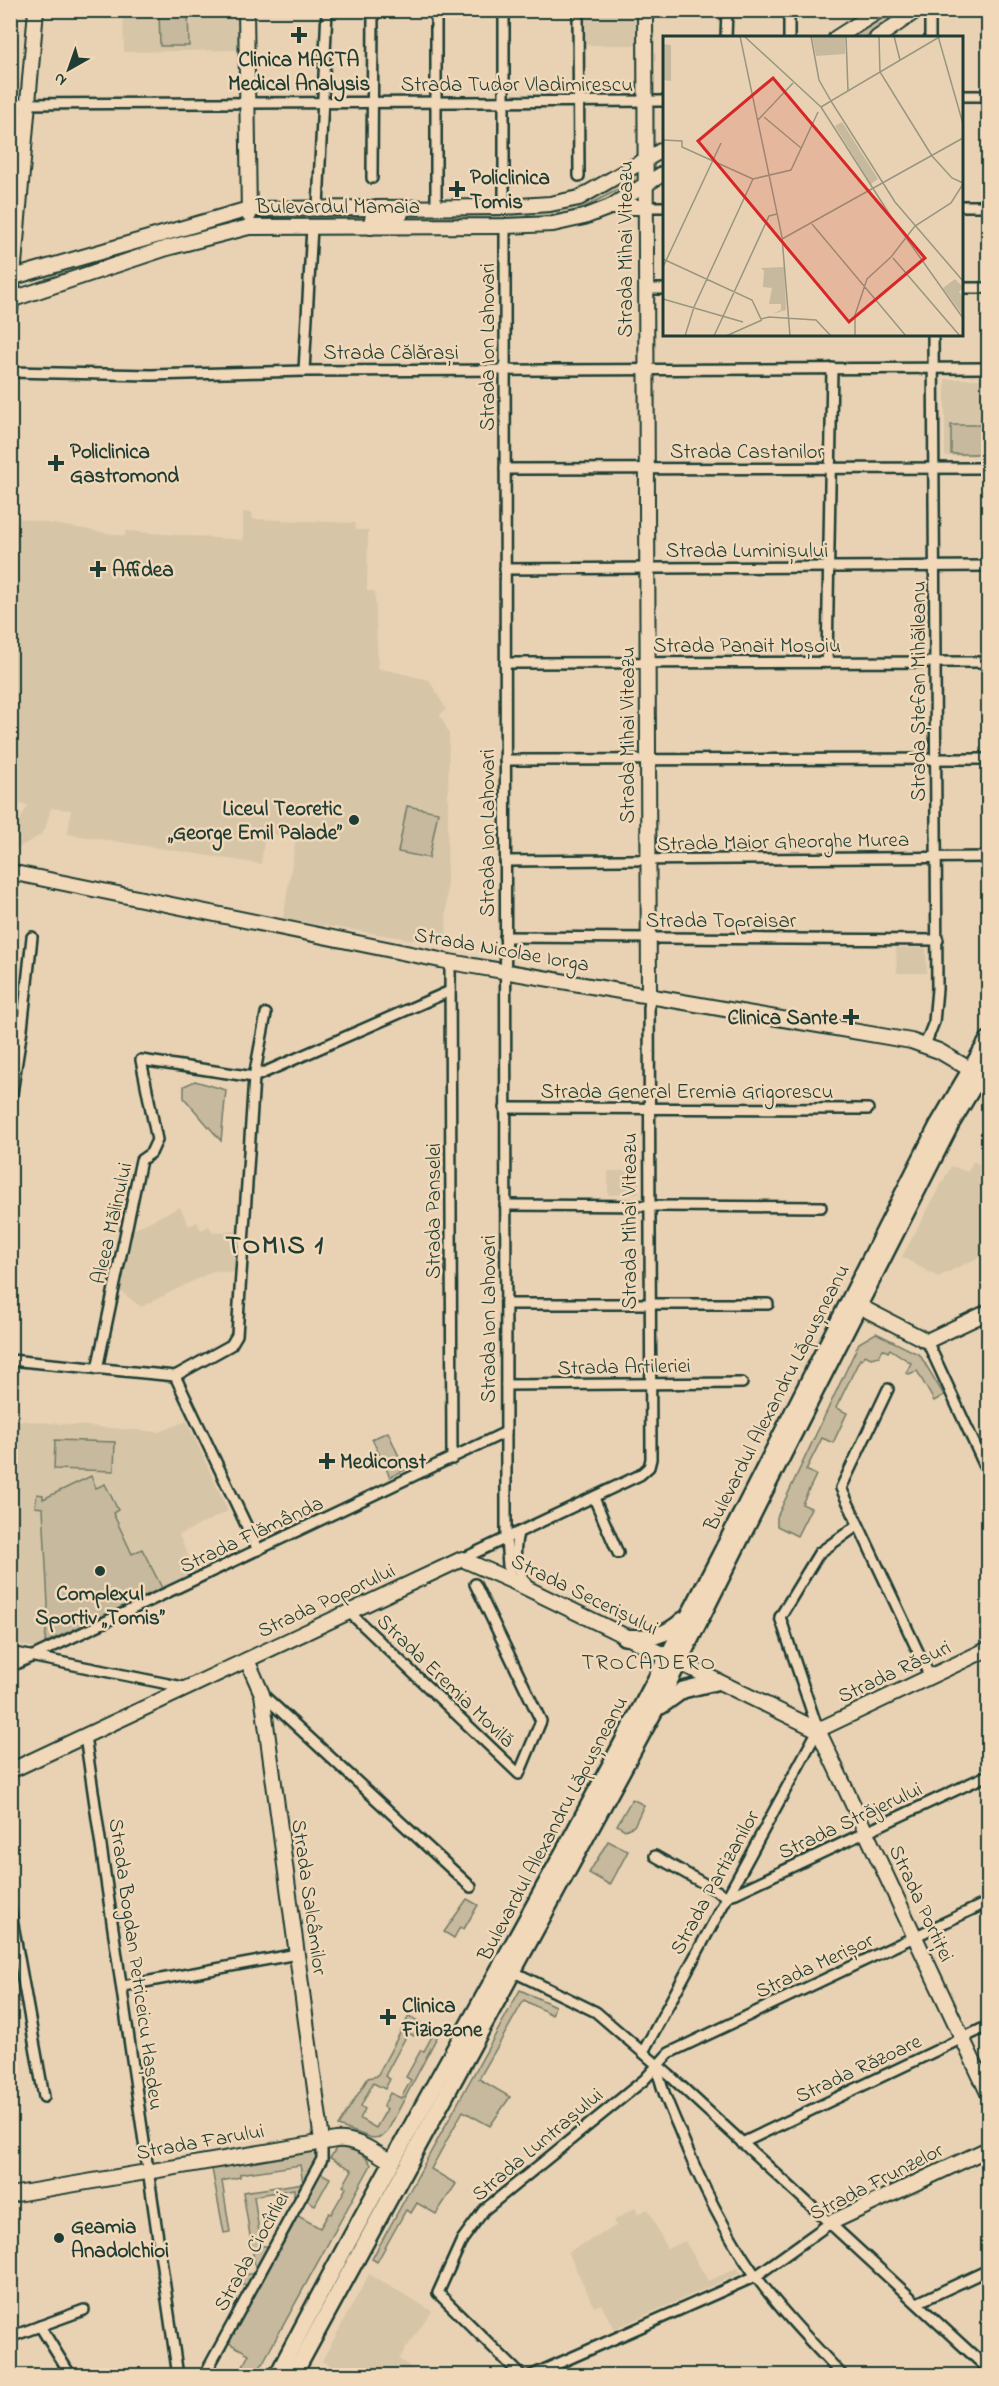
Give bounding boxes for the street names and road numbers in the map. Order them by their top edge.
street label: Strada Tudor Vladimirescu [401,71,633,101]
street label: Strada Mihai Viteazu [612,160,642,337]
street label: Bulevardul Mamaia [255,193,420,223]
street label: Strada Ion Lahovari [474,263,504,431]
street label: Strada Călărași [323,339,459,369]
street label: Strada Castanilor [670,438,824,468]
street label: Strada Luminișului [666,537,828,567]
street label: Strada Ștefan Mihăileanu [905,581,935,801]
street label: Strada Panait Moșoiu [653,632,841,662]
street label: Strada Mihai Viteazu [614,646,644,823]
street label: Strada Ion Lahovari [474,749,504,917]
street label: Strada Maior Gheorghe Murea [657,826,910,862]
street label: Strada Topraisar [646,907,797,937]
street label: Strada Nicolae Iorga [412,921,591,983]
street label: Strada General Eremia Grigorescu [541,1078,833,1110]
street label: Strada Mihai Viteazu [616,1132,646,1309]
street label: Strada Panselei [420,1143,450,1279]
street label: Aleea Mălinului [84,1160,142,1287]
street label: Strada Ion Lahovari [475,1235,505,1403]
street label: Bulevardul Alexandru Lăpușneanu [697,1259,858,1537]
street label: Strada Artileriei [557,1352,691,1384]
street label: Strada Flămânda [175,1489,329,1582]
street label: Strada Secerișului [505,1547,663,1644]
street label: Strada Poporului [253,1557,401,1647]
street label: Strada Eremia Movilă [369,1608,521,1756]
street label: Strada Răsuri [833,1633,956,1712]
street label: Bulevardul Alexandru Lăpușneanu [471,1691,636,1967]
street label: Strada Străjerului [774,1775,928,1868]
street label: Strada Partizanilor [663,1805,768,1961]
street label: Strada Bogdan Petriceicu Hașdeu [98,1817,170,2112]
street label: Strada Salcâmilor [282,1818,334,1978]
street label: Strada Portiței [880,1840,960,1967]
street label: Strada Merișor [751,1926,879,2007]
street label: Strada Răzoare [791,2027,927,2112]
street label: Strada Luntrașului [466,2081,611,2210]
street label: Strada Farului [134,2117,267,2169]
street label: Strada Frunzelor [805,2136,950,2229]
street label: Strada Ciocîrliei [207,2186,298,2317]

